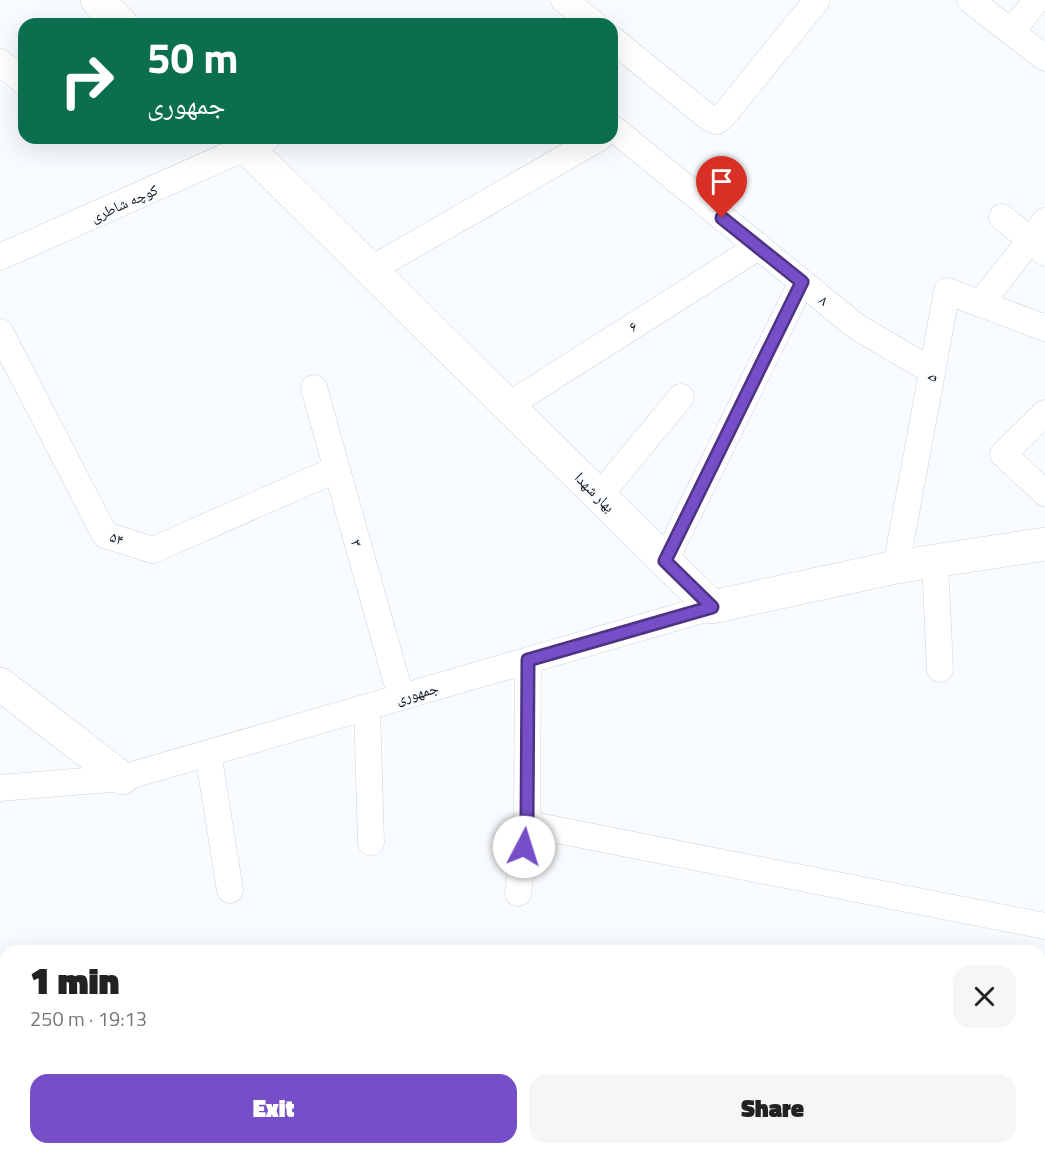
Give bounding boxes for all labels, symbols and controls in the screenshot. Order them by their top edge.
text: 50 m [147,25,239,89]
icon: right [48,42,126,120]
text: جمهوری [147,83,225,124]
pin [696,156,747,218]
icon: arrive [705,165,738,198]
street label: کوچه شاطری [87,178,161,228]
street label: ۸ [814,289,834,311]
street label: ۶ [624,314,642,338]
street label: ۵ [919,372,943,383]
street label: بهار شهدا [570,467,620,517]
street label: ۵۴ [107,525,128,551]
street label: ۳ [345,537,369,550]
street label: جمهوری [393,676,442,710]
position arrow [492,815,556,879]
text: 1 min [30,953,119,1008]
button: close [953,965,1016,1028]
text: 250 m · 19:13 [30,1003,147,1034]
button: Exit [30,1074,517,1143]
button: Share [529,1074,1016,1143]

